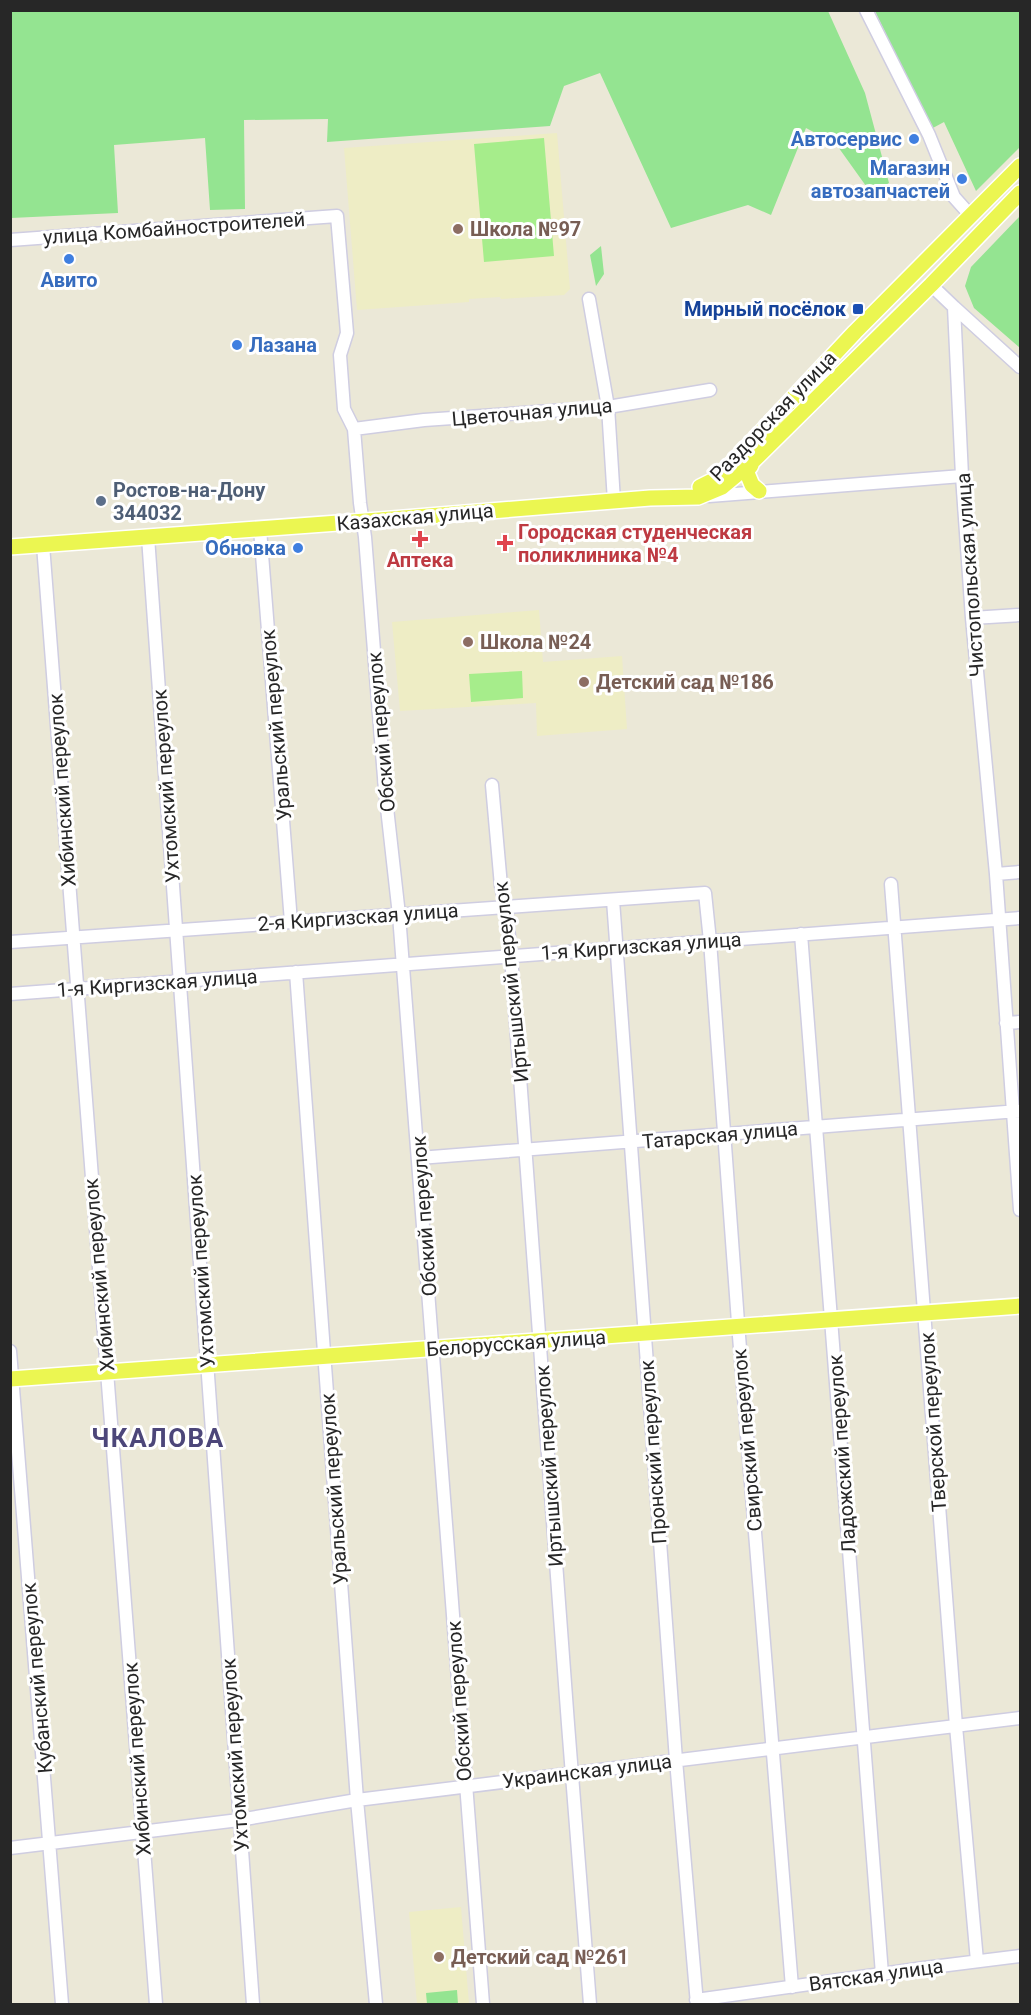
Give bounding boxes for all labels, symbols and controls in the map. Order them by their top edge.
place label: Автосервис [791,127,902,151]
marker: Автосервис [907,132,921,146]
place label: Магазин автозапчастей [811,156,950,203]
marker: Магазин автозапчастей [955,172,969,186]
street label: улица Комбайностроителей [42,207,306,249]
place label: Школа №97 [470,217,581,241]
marker: Школа №97 [451,222,465,236]
marker: Авито [62,252,76,266]
place label: Авито [40,268,98,292]
place label: Мирный посёлок [684,297,847,321]
marker: Мирный посёлок [851,302,865,316]
place label: Лазана [249,333,317,357]
marker: Лазана [230,338,244,352]
street label: Раздорская улица [705,346,841,486]
street label: Цветочная улица [451,393,613,431]
street label: Чистопольская улица [951,472,989,678]
place label: Ростов-на-Дону 344032 [113,478,266,525]
marker: Ростов-на-Дону 344032 [94,494,108,508]
street label: Казахская улица [336,498,494,536]
place label: Городская студенческая поликлиника №4 [518,520,752,567]
marker: Аптека [413,532,427,546]
marker: Городская студенческая поликлиника №4 [496,534,514,552]
place label: Обновка [205,536,286,560]
marker: Обновка [291,541,305,555]
place label: Аптека [387,548,454,572]
street label: Уральский переулок [256,628,296,822]
place label: Школа №24 [480,630,591,654]
marker: Школа №24 [461,635,475,649]
street label: Обский переулок [362,651,400,813]
place label: Детский сад №186 [596,670,774,694]
marker: Детский сад №186 [577,675,591,689]
street label: Ухтомский переулок [147,688,185,884]
street label: Хибинский переулок [43,692,81,888]
street label: Иртышский переулок [488,880,533,1084]
street label: 2-я Киргизская улица [257,898,459,936]
street label: 1-я Киргизская улица [540,927,742,965]
street label: 1-я Киргизская улица [56,964,258,1002]
street label: Татарская улица [641,1116,799,1154]
street label: Обский переулок [406,1135,442,1297]
street label: Ухтомский переулок [182,1173,220,1369]
street label: Хибинский переулок [79,1177,119,1373]
street label: Белорусская улица [425,1325,607,1361]
street label: Тверской переулок [915,1331,951,1513]
street label: Свирский переулок [727,1347,767,1532]
street label: Ладожский переулок [823,1353,861,1554]
street label: Пронский переулок [635,1359,671,1545]
street label: Иртышский переулок [530,1364,568,1568]
street label: Уральский переулок [315,1392,353,1586]
district label: ЧКАЛОВА [91,1423,225,1453]
street label: Кубанский переулок [17,1581,57,1774]
street label: Обский переулок [441,1620,477,1782]
street label: Ухтомский переулок [216,1657,254,1853]
street label: Хибинский переулок [118,1661,156,1857]
street label: Украинская улица [501,1749,673,1793]
place label: Детский сад №261 [451,1945,629,1969]
marker: Детский сад №261 [432,1950,446,1964]
street label: Вятская улица [807,1954,945,1996]

